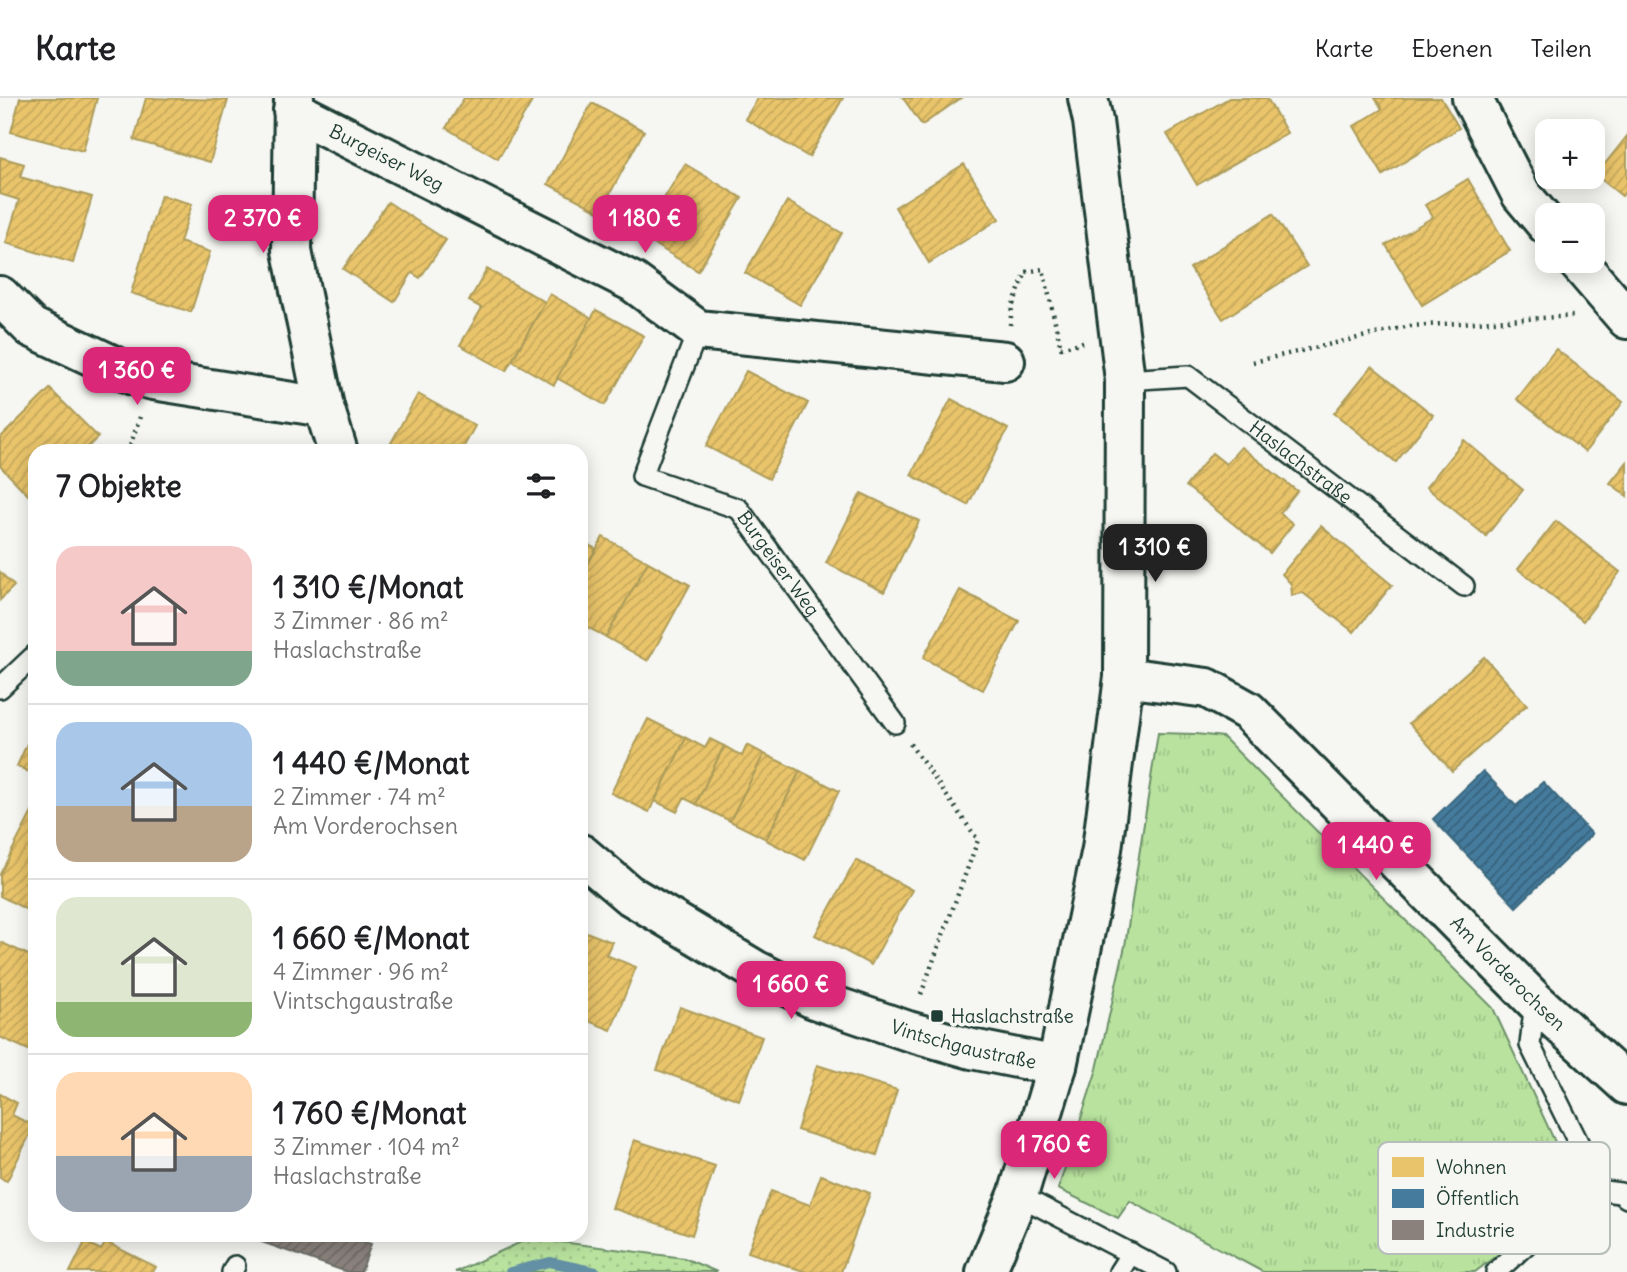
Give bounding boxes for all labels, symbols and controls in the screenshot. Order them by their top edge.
text: Karte [35,27,116,69]
text: Karte [1315,33,1374,63]
text: Ebenen [1412,33,1493,63]
text: Teilen [1531,33,1592,63]
street label: Burgeiser Weg [326,119,448,196]
map controls [1535,119,1605,273]
button: + [1535,119,1605,189]
pin: 2 370 € [198,195,328,255]
pin: 1 180 € [580,195,710,255]
text: 2 370 € [224,203,302,232]
text: 1 180 € [609,203,681,232]
button: − [1535,203,1605,273]
pin: 1 360 € [72,348,202,407]
text: 1 360 € [99,355,175,384]
street label: Haslachstraße [1245,415,1357,509]
text: 7 Objekte [56,467,182,505]
icon: filters [522,467,560,505]
street label: Burgeiser Weg [732,506,825,621]
pin: 1 310 € [1090,524,1220,584]
text: 1 310 € [1119,532,1191,561]
text: 1 310 €/Monat [273,568,463,606]
icon: home [112,574,196,658]
text: 3 Zimmer · 86 m² [273,606,449,635]
text: Haslachstraße [273,635,422,664]
text: 1 440 €/Monat [273,744,469,782]
icon: home [112,750,196,834]
text: 2 Zimmer · 74 m² [273,782,446,811]
text: Am Vorderochsen [273,811,458,840]
pin: 1 440 € [1311,822,1441,882]
text: 1 440 € [1338,830,1414,859]
street label: Am Vorderochsen [1445,911,1571,1035]
text: 1 660 €/Monat [273,919,469,957]
icon: home [112,925,196,1009]
text: 4 Zimmer · 96 m² [273,957,449,986]
pin: 1 660 € [726,962,856,1021]
text: 1 660 € [753,969,829,998]
text: Vintschgaustraße [273,986,454,1015]
place label: Haslachstraße [951,1004,1074,1028]
marker: Haslachstraße [929,1008,945,1024]
street label: Vintschgaustraße [888,1014,1038,1074]
text: 1 760 €/Monat [273,1094,466,1132]
icon: home [112,1100,196,1184]
pin: 1 760 € [989,1122,1119,1181]
text: 1 760 € [1017,1129,1091,1158]
text: 3 Zimmer · 104 m² [273,1132,460,1161]
legend [1378,1142,1610,1254]
text: Wohnen [1436,1155,1507,1179]
text: Haslachstraße [273,1161,422,1190]
text: Öffentlich [1436,1186,1519,1210]
text: Industrie [1436,1218,1515,1242]

